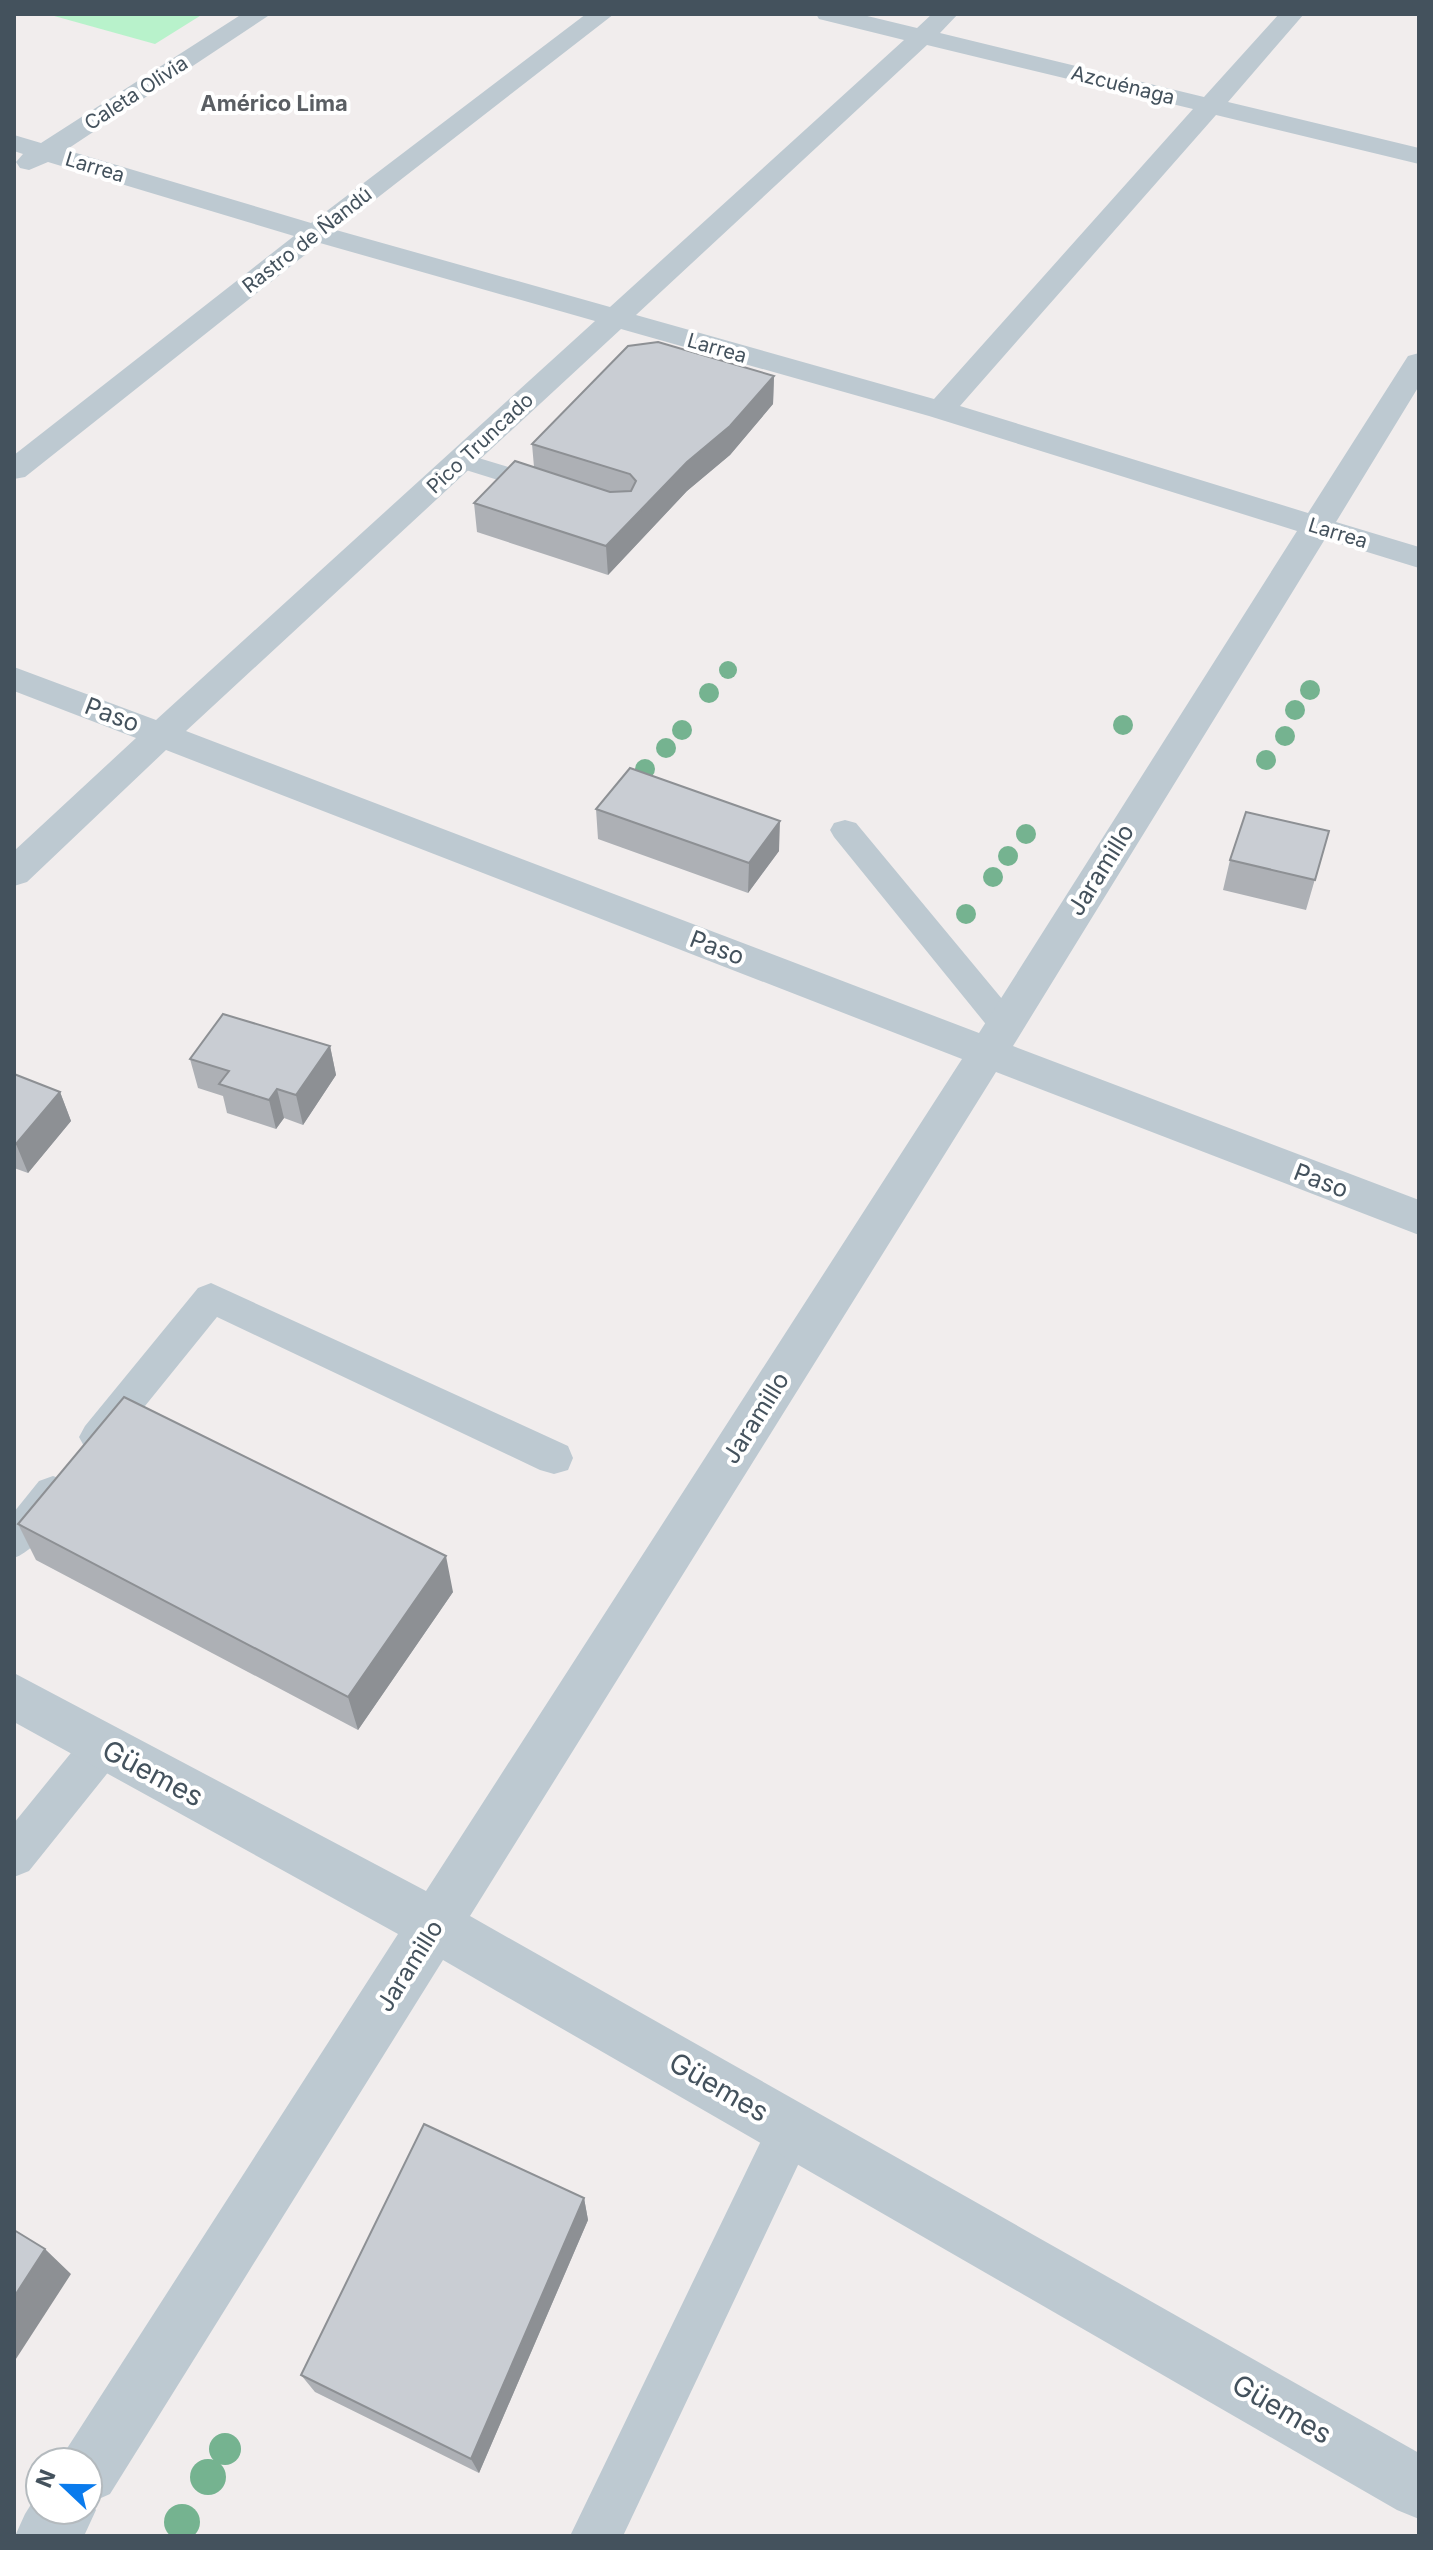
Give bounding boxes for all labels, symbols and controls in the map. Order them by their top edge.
street label: Caleta Olivia [80,51,192,135]
street label: Azcuénaga [1069,61,1177,109]
district label: Américo Lima [200,90,348,116]
street label: Larrea [62,147,128,187]
street label: Rastro de Ñandú [237,181,376,298]
street label: Larrea [685,328,749,368]
street label: Pico Truncado [422,388,538,498]
street label: Larrea [1305,513,1371,553]
street label: Paso [81,691,143,738]
street label: Jaramillo [1061,819,1140,921]
street label: Paso [686,924,748,971]
street label: Paso [1290,1157,1352,1204]
street label: Jaramillo [716,1367,795,1469]
street label: Güemes [97,1732,209,1814]
street label: Jaramillo [370,1915,449,2017]
street label: Güemes [663,2045,775,2129]
street label: Güemes [1226,2367,1338,2451]
north arrow [24,2446,104,2526]
text: N [30,2466,61,2491]

